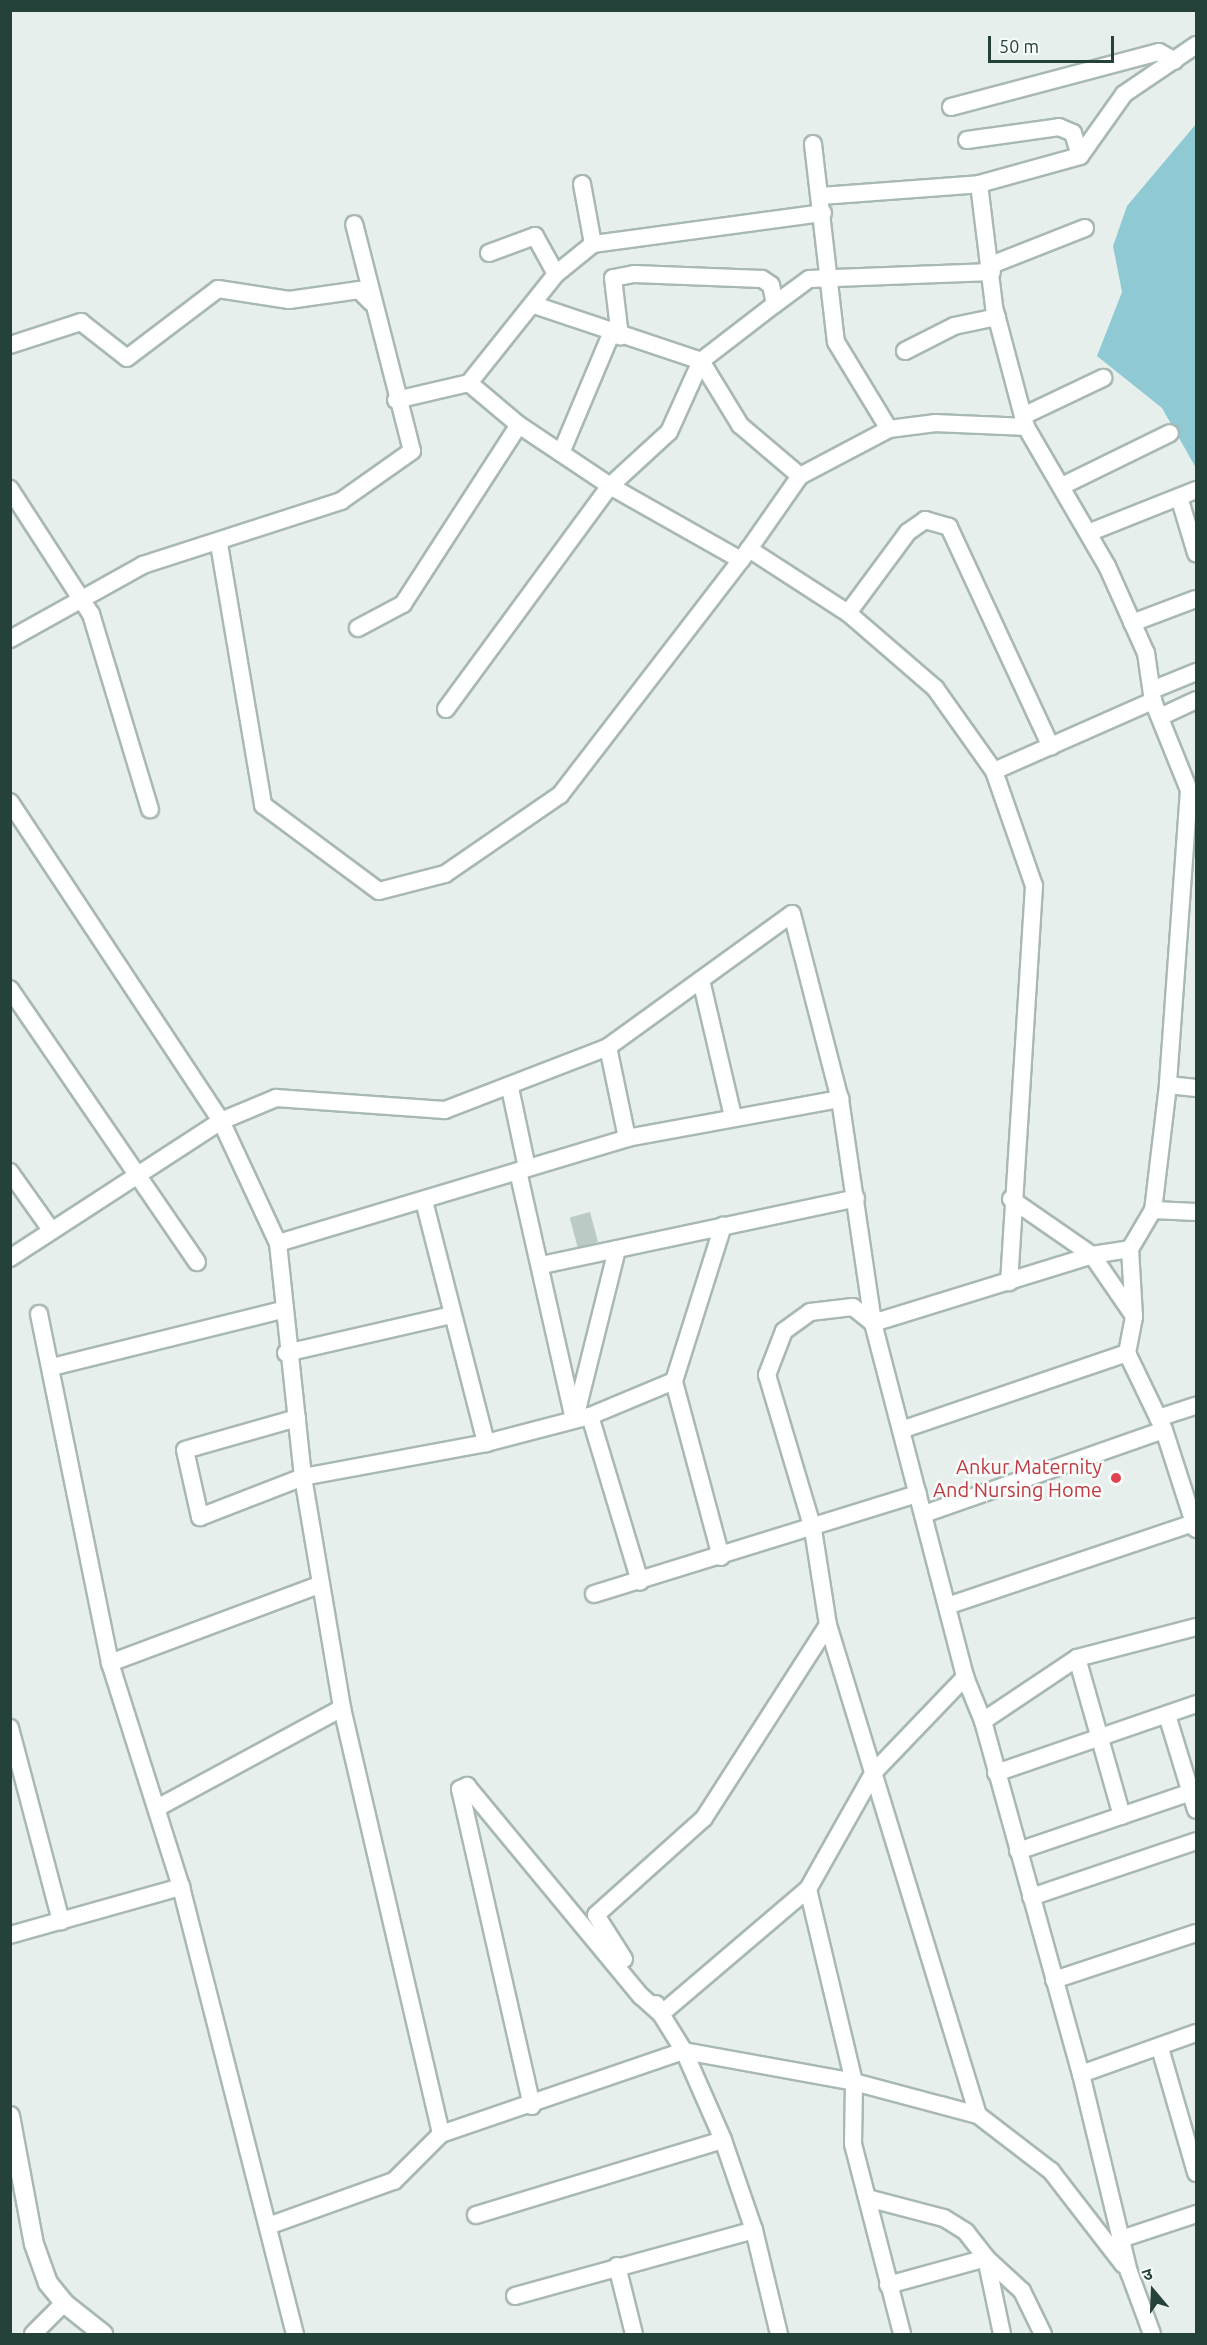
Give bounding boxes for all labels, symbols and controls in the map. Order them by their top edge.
scale bar [991,24,1117,62]
text: 50 m [999,36,1039,56]
place label: Ankur Maternity And Nursing Home [933,1454,1102,1501]
marker: Ankur Maternity And Nursing Home [1107,1469,1125,1487]
north arrow [1123,2261,1183,2321]
text: उ [1140,2264,1155,2284]

